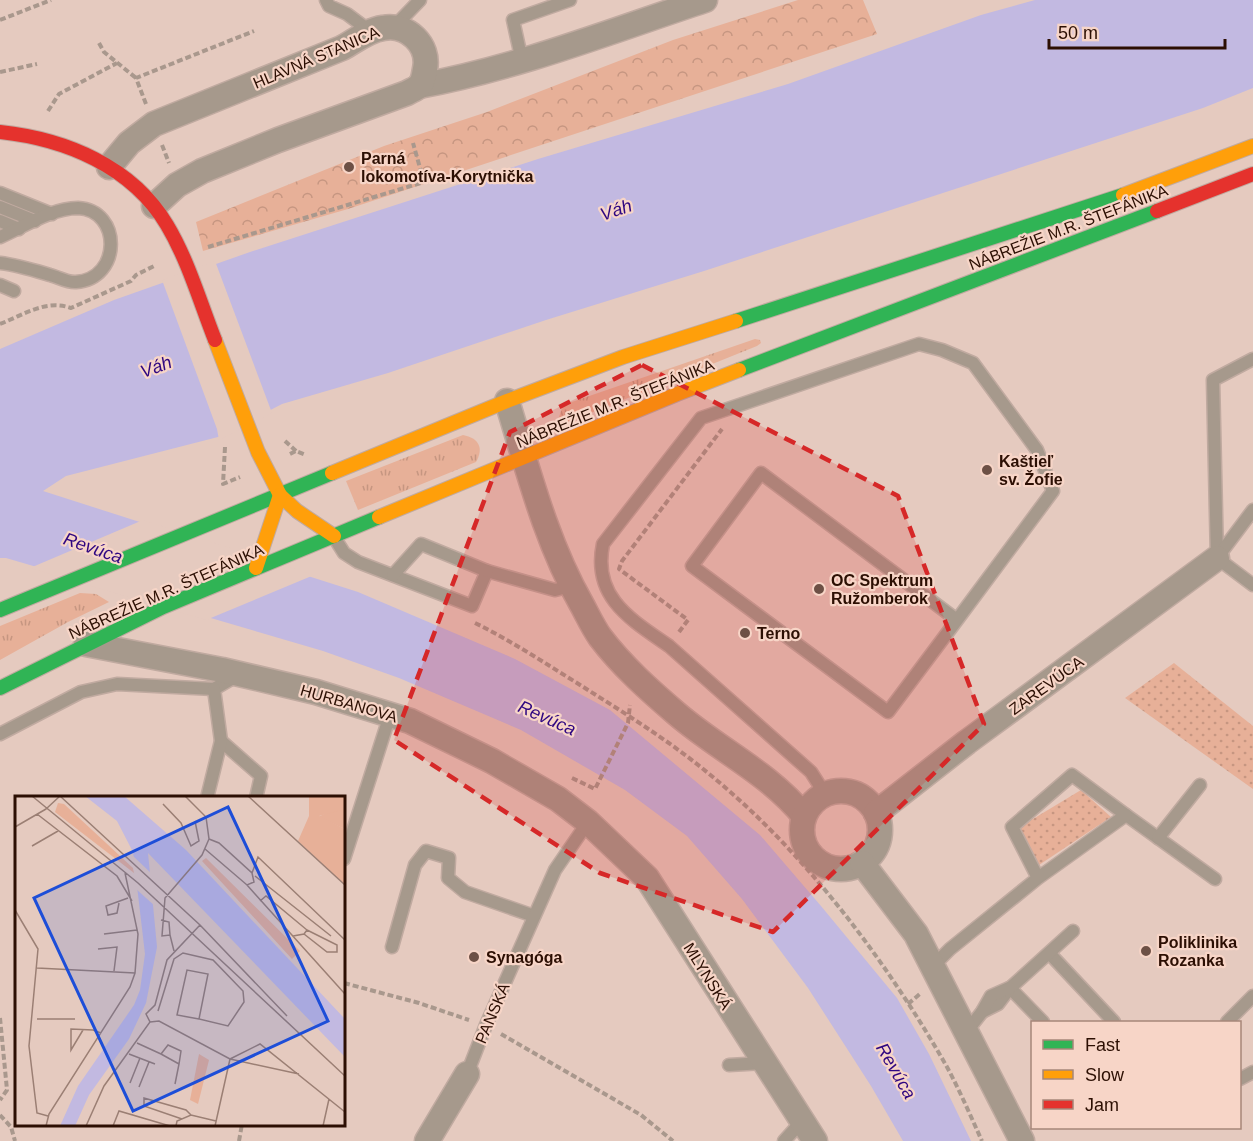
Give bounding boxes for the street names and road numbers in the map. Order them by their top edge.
street label: HLAVNÁ STANICA [250,22,382,92]
street label: NÁBREŽIE M.R. ŠTEFÁNIKA [966,181,1170,273]
street label: NÁBREŽIE M.R. ŠTEFÁNIKA [514,355,717,451]
street label: NÁBREŽIE M.R. ŠTEFÁNIKA [66,540,267,642]
street label: ZAREVÚCA [1005,652,1087,718]
street label: HURBANOVA [298,682,400,726]
street label: MLYNSKÁ [680,939,736,1013]
street label: PANSKÁ [471,980,513,1046]

